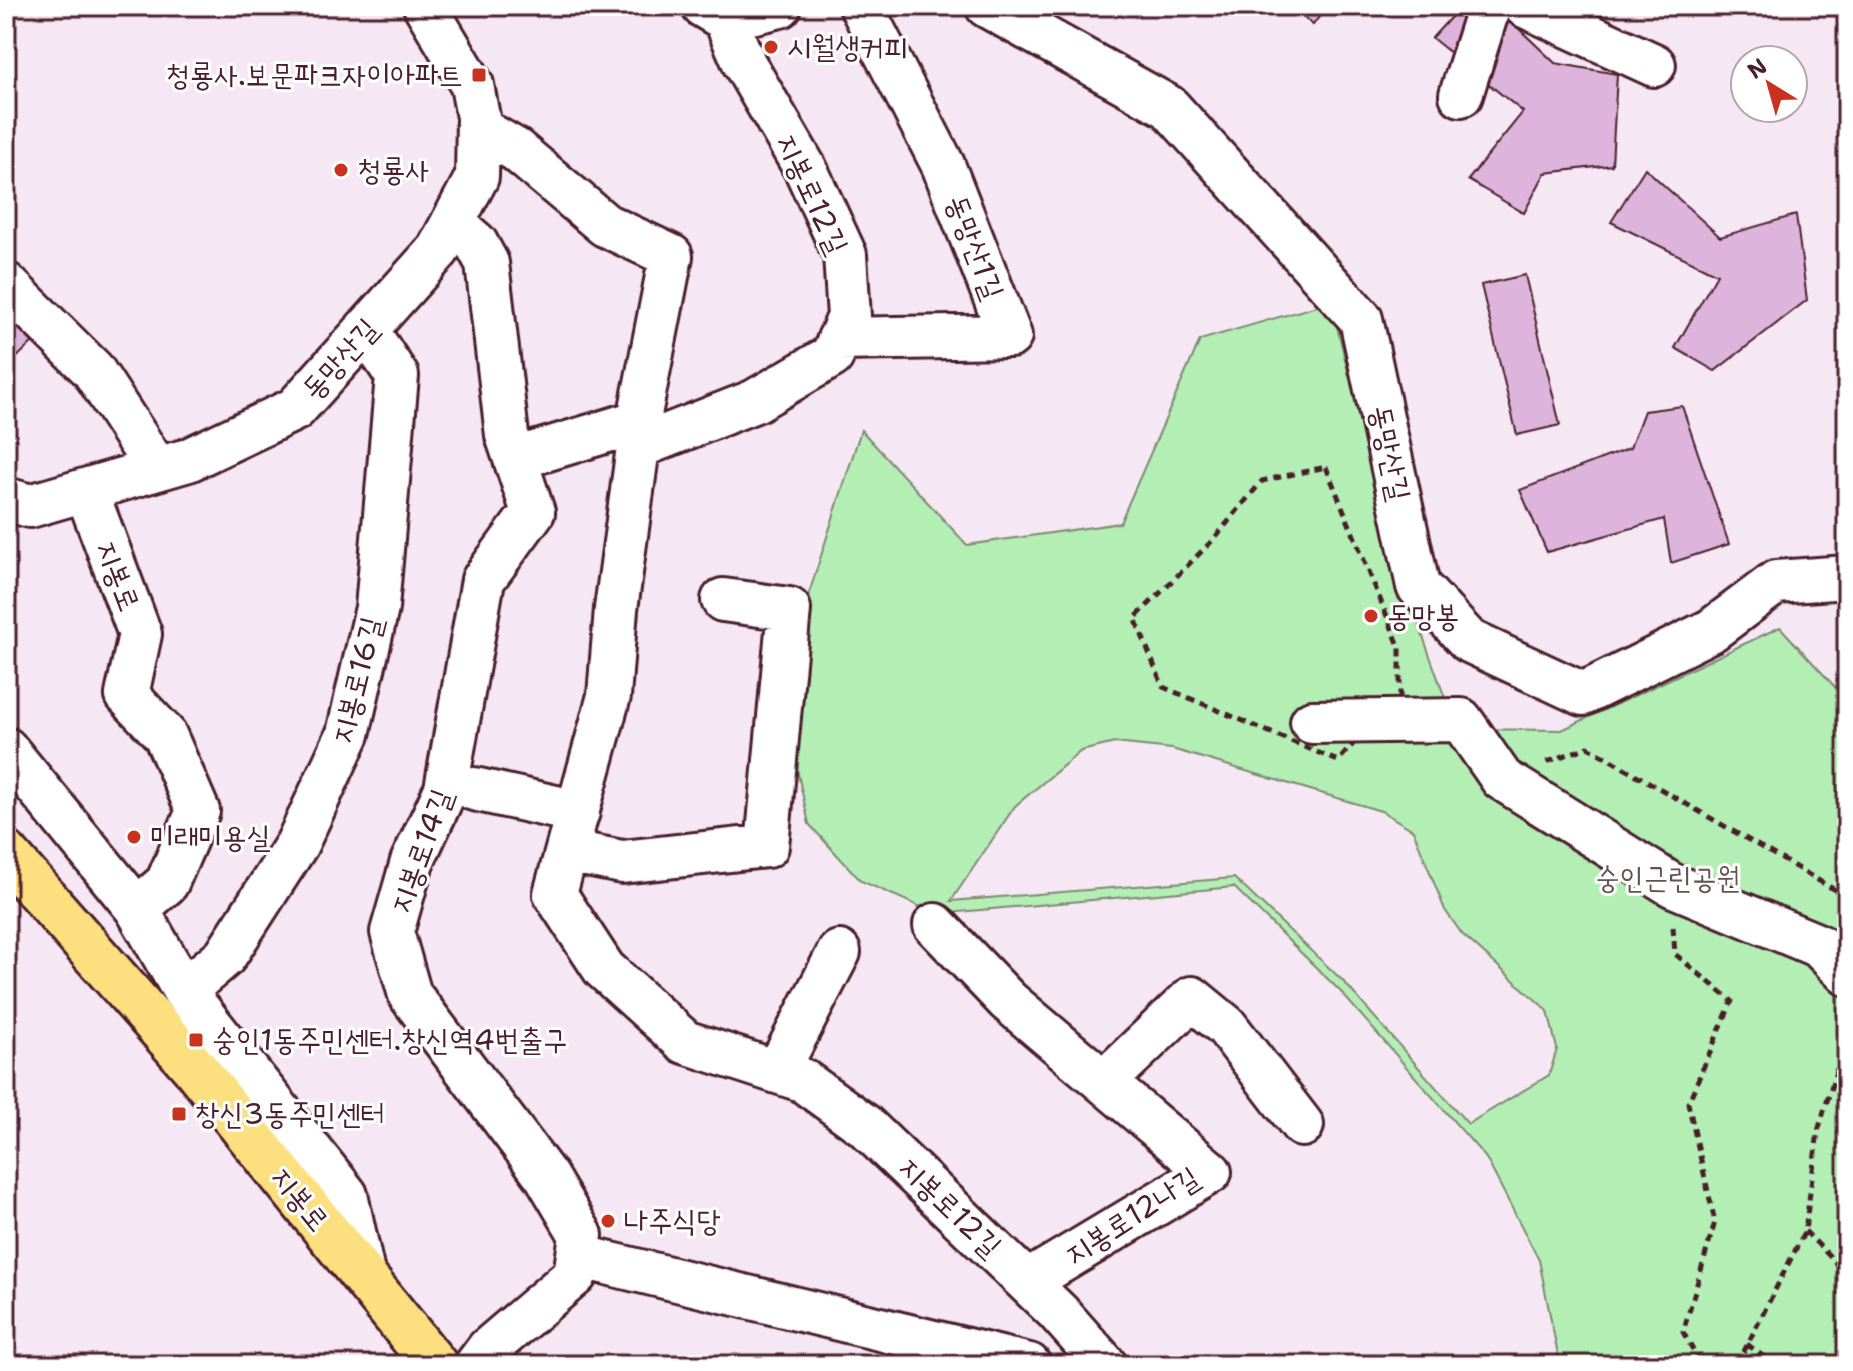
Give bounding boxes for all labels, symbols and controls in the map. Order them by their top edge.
place label: 시월생커피 [787,26,908,67]
marker: 시월생커피 [762,38,780,56]
north arrow [1729,44,1809,124]
text: N [1742,52,1773,85]
place label: 청룡사.보문파크자이아파트 [166,54,463,95]
marker: 청룡사.보문파크자이아파트 [470,66,488,84]
street label: 지봉로12길 [767,127,858,261]
place label: 청룡사 [357,149,429,190]
marker: 청룡사 [332,161,350,179]
street label: 동망산1길 [937,189,1014,305]
street label: 동망산길 [292,309,387,408]
street label: 동망산길 [1360,401,1421,504]
street label: 지봉로 [86,535,151,617]
place label: 동망봉 [1387,595,1459,636]
marker: 동망봉 [1362,607,1380,625]
street label: 지봉로16길 [321,612,392,747]
street label: 지봉로14길 [379,783,462,918]
place label: 미래미용실 [150,816,271,857]
marker: 미래미용실 [125,828,143,846]
park label: 숭인근린공원 [1596,857,1740,898]
place label: 숭인1동주민센터.창신역4번출구 [212,1019,567,1060]
marker: 숭인1동주민센터.창신역4번출구 [187,1031,205,1049]
place label: 창신3동주민센터 [195,1093,385,1134]
marker: 창신3동주민센터 [170,1105,188,1123]
street label: 지봉로12길 [890,1147,1011,1266]
street label: 지봉로12나길 [1057,1157,1207,1274]
street label: 지봉로 [262,1158,339,1240]
place label: 나주식당 [624,1200,721,1241]
marker: 나주식당 [599,1212,617,1230]

